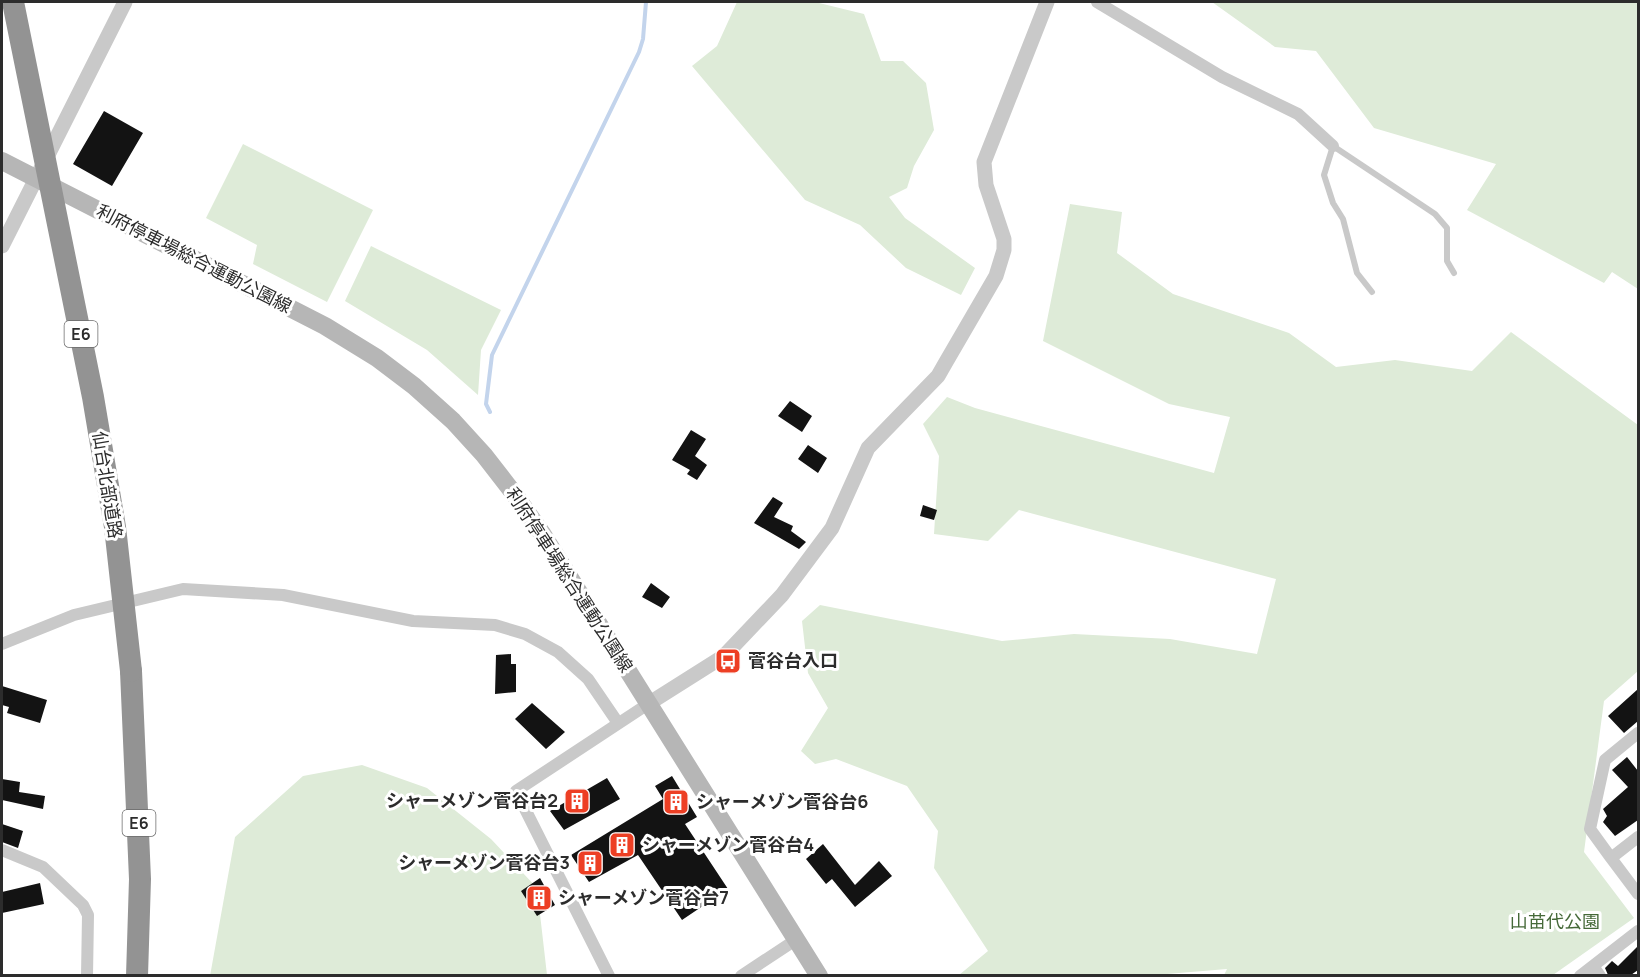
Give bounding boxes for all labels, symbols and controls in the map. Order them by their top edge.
street label: 利府停車場総合運動公園線 [93,198,296,318]
road number: E6 [64,321,98,347]
street label: 仙台北部道路 [88,430,128,540]
street label: 利府停車場総合運動公園線 [501,482,639,677]
bus stop icon: 菅谷台入口 [713,646,743,676]
place label: 菅谷台入口 [748,648,838,672]
building icon: シャーメゾン菅谷台2 [562,786,592,816]
building icon: シャーメゾン菅谷台6 [661,787,691,817]
place label: シャーメゾン菅谷台2 [386,788,558,812]
place label: シャーメゾン菅谷台6 [696,789,868,813]
road number: E6 [122,810,156,836]
building icon: シャーメゾン菅谷台4 [607,830,637,860]
place label: シャーメゾン菅谷台4 [642,832,814,856]
building icon: シャーメゾン菅谷台3 [575,848,605,878]
place label: シャーメゾン菅谷台3 [398,850,570,874]
building icon: シャーメゾン菅谷台7 [524,883,554,913]
place label: シャーメゾン菅谷台7 [558,885,729,909]
park label: 山苗代公園 [1510,909,1600,933]

